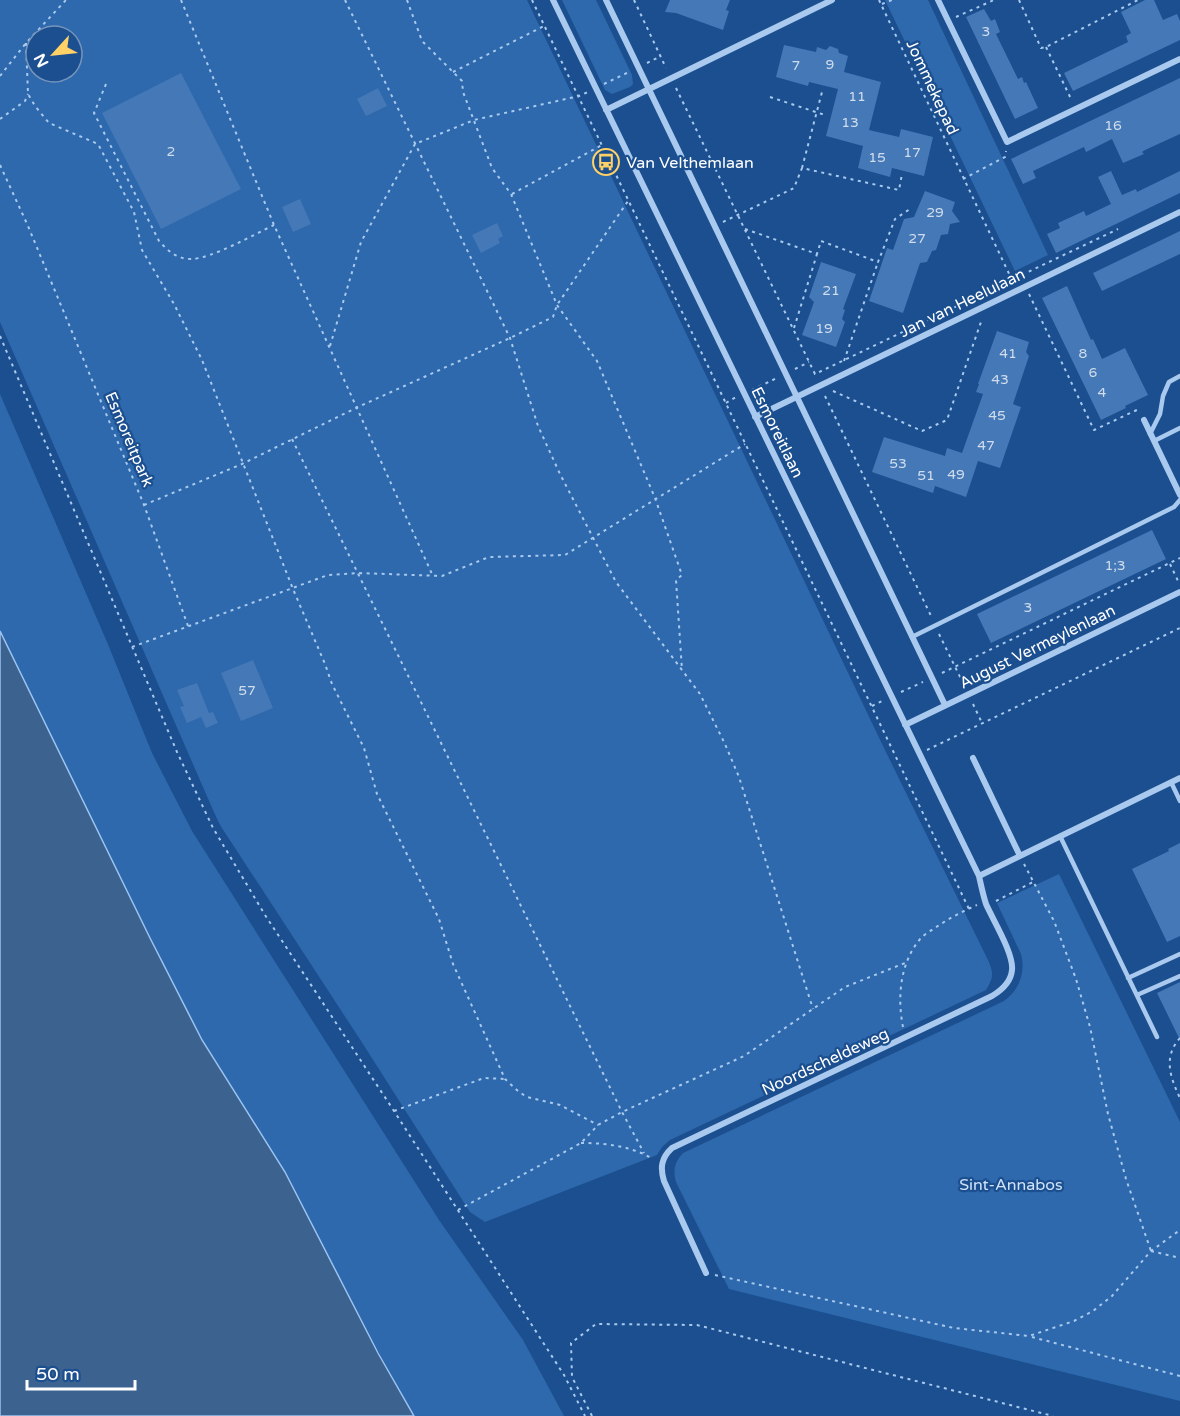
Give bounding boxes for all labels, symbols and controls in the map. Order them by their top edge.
house number: 3 [982,23,990,40]
north arrow [24,24,84,84]
street label: Jommekepad [901,37,963,138]
text: N [30,50,53,71]
house number: 9 [826,56,834,73]
house number: 7 [792,57,800,74]
house number: 11 [848,88,866,105]
house number: 13 [841,114,859,131]
house number: 16 [1104,117,1122,134]
house number: 2 [167,143,175,160]
house number: 17 [903,144,921,161]
bus stop icon: Van Velthemlaan [591,147,621,177]
house number: 15 [868,149,886,166]
place label: Van Velthemlaan [626,153,754,173]
house number: 29 [926,204,944,221]
house number: 27 [908,230,926,247]
street label: Jan van Heelulaan [896,264,1028,342]
house number: 21 [822,282,840,299]
house number: 19 [815,320,833,337]
house number: 41 [999,345,1017,362]
house number: 8 [1079,345,1088,362]
house number: 6 [1089,364,1098,381]
house number: 43 [991,371,1009,388]
street label: Esmoreitlaan [746,384,808,481]
house number: 4 [1098,384,1107,401]
street label: Esmoreitpark [100,389,158,490]
house number: 45 [988,407,1006,424]
house number: 47 [977,437,995,454]
house number: 53 [889,455,907,472]
house number: 49 [947,466,965,483]
house number: 51 [917,467,935,484]
house number: 1;3 [1104,557,1126,574]
house number: 3 [1024,599,1032,616]
street label: August Vermeylenlaan [956,600,1119,693]
house number: 57 [238,682,256,699]
street label: Noordscheldeweg [759,1024,892,1100]
park label: Sint-Annabos [959,1175,1063,1195]
scale bar [27,1353,135,1391]
text: 50 m [36,1363,80,1385]

